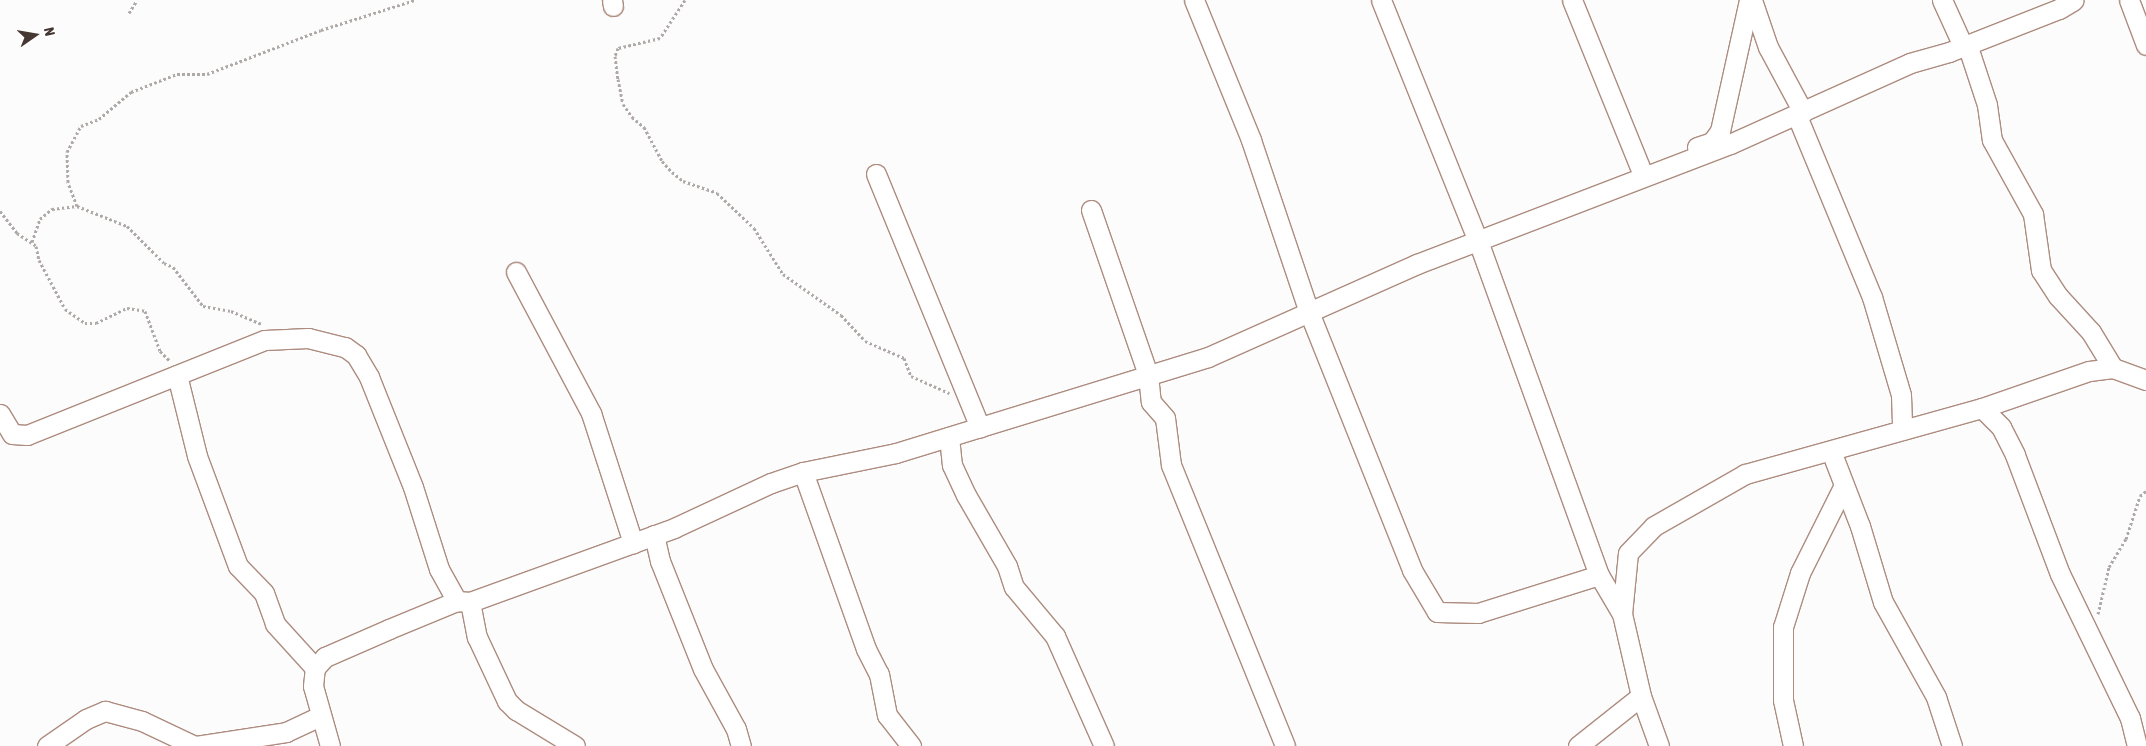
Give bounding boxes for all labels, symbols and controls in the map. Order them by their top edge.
north arrow [10,10,60,60]
text: N [41,26,58,37]

